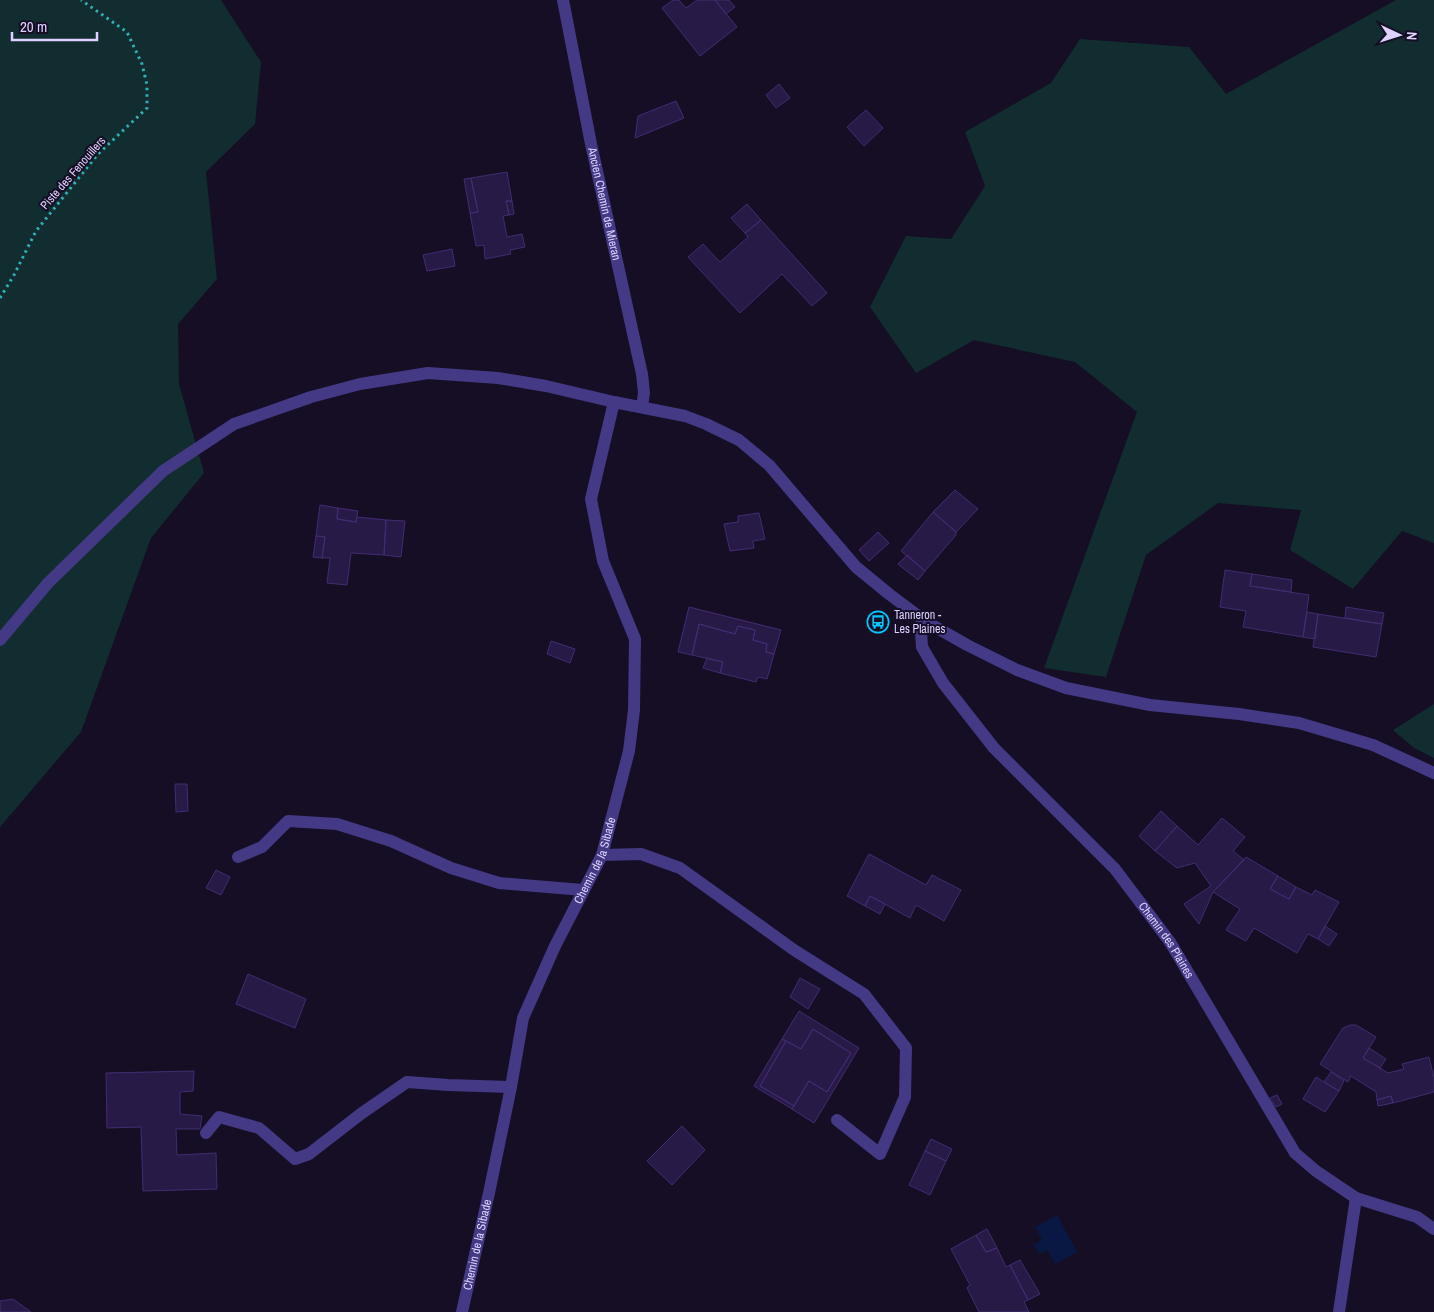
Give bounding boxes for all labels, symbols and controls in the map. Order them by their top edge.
scale bar [12,10,98,42]
north arrow [1374,10,1424,60]
text: 20 m [20,16,47,37]
text: N [1403,31,1421,41]
street label: Piste des Fenouillers [37,133,109,213]
street label: Ancien Chemin de Mieran [584,145,625,262]
place label: Tanneron - Les Plaines [894,607,946,637]
bus stop icon: Tanneron - Les Plaines [866,610,890,634]
street label: Chemin de la Sibade [570,815,619,907]
street label: Chemin des Plaines [1135,899,1198,981]
street label: Chemin de la Sibade [459,1198,495,1292]

